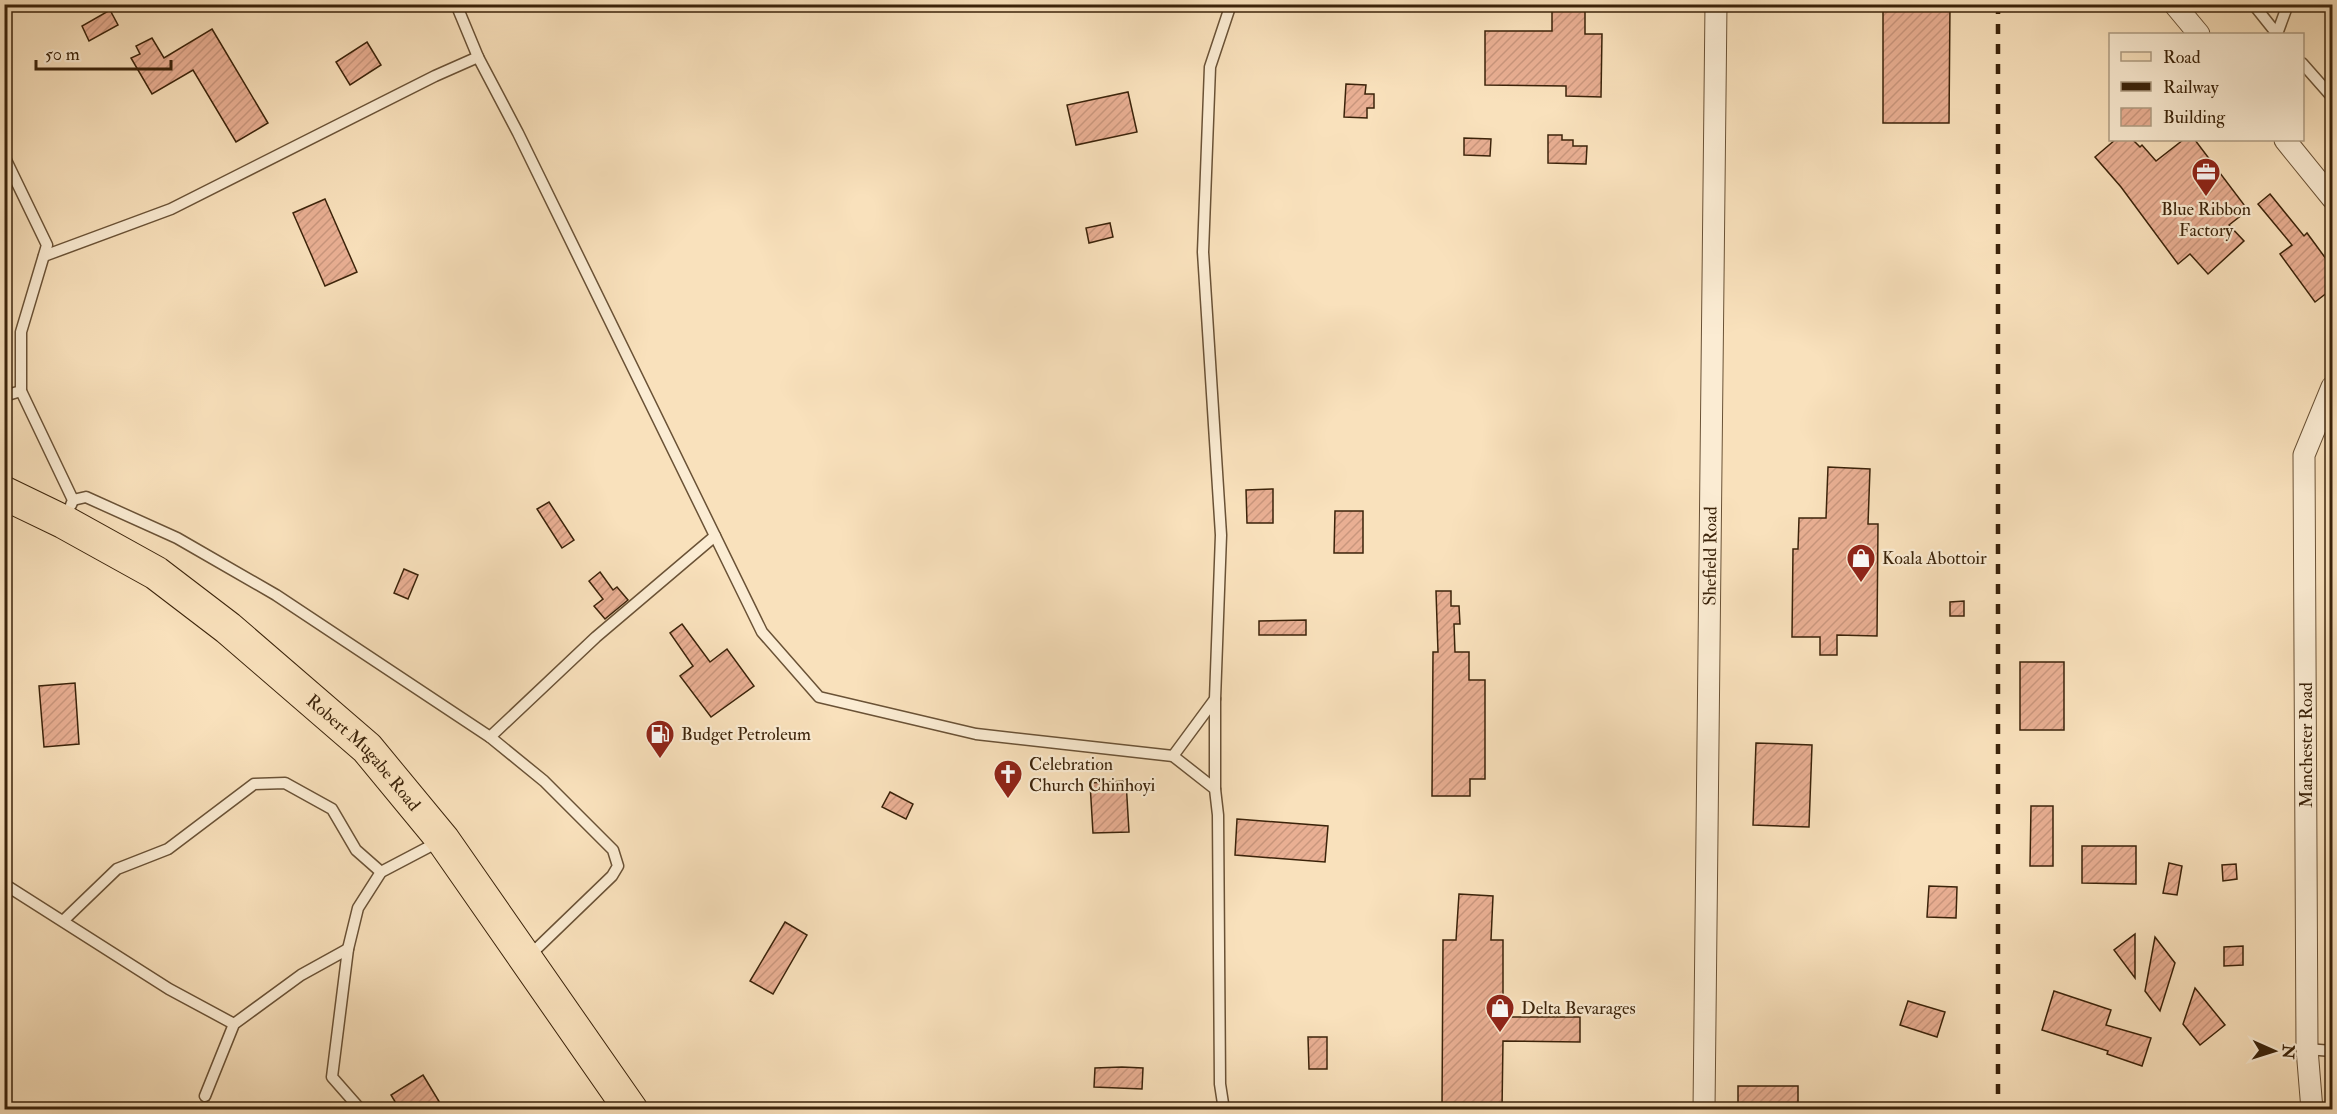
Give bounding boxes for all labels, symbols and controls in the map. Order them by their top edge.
scale bar [36,33,171,71]
legend [2109,33,2304,141]
text: 50 m [45,43,80,66]
text: Road [2163,46,2201,69]
text: Railway [2163,76,2220,99]
text: Building [2163,106,2226,129]
office icon: Blue Ribbon Factory [2190,156,2222,198]
place label: Blue Ribbon Factory [2161,198,2251,242]
street label: Shefield Road [1698,506,1723,606]
shop icon: Koala Abottoir [1845,542,1877,584]
place label: Koala Abottoir [1882,547,1987,570]
street label: Manchester Road [2295,682,2318,808]
street label: Robert Mugabe Road [301,690,425,816]
fuel station icon: Budget Petroleum [644,718,676,760]
place label: Budget Petroleum [681,723,811,746]
place label: Celebration Church Chinhoyi [1029,753,1156,797]
church icon: Celebration Church Chinhoyi [992,758,1024,800]
shop icon: Delta Bevarages [1484,992,1516,1034]
place label: Delta Bevarages [1521,997,1636,1020]
north arrow [2244,1021,2304,1081]
text: N [2278,1043,2298,1060]

